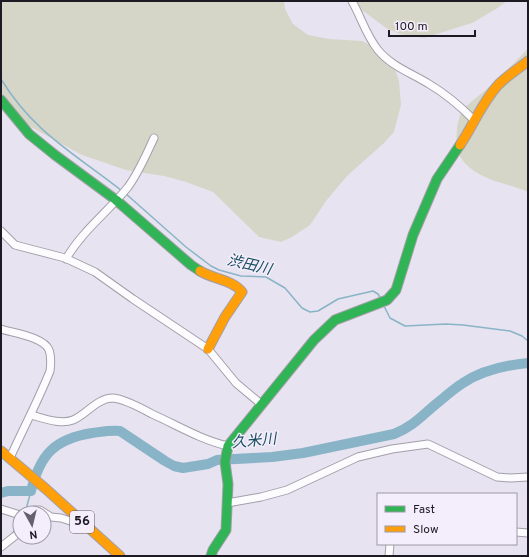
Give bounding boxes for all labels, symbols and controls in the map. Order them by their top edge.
scale bar [389,12,475,38]
text: 100 m [395,19,428,35]
water label: 渋田川 [225,252,275,281]
water label: 久米川 [231,430,279,453]
legend [377,493,517,545]
text: Fast [413,502,435,518]
north arrow [12,505,52,545]
road number: 56 [70,511,94,533]
text: Slow [413,522,439,538]
text: N [28,526,38,541]

